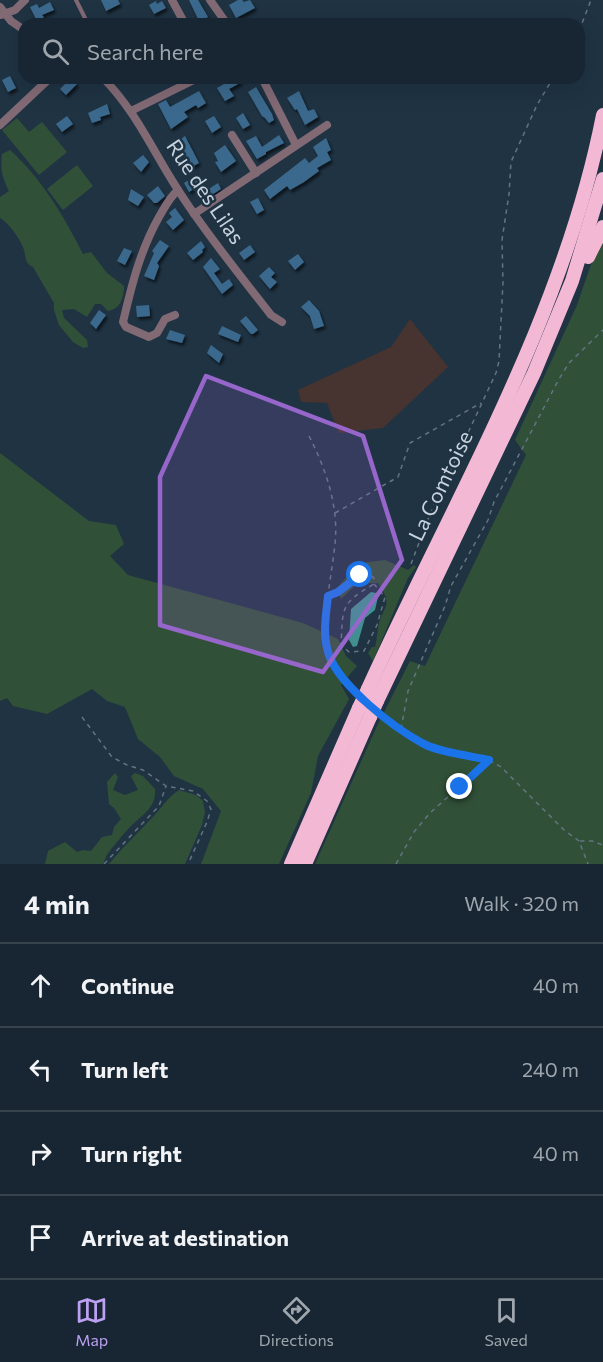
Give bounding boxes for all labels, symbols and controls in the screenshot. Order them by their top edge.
search box [18,18,585,84]
icon: search [39,35,72,68]
text: Search here [87,38,203,65]
street label: Rue des Lilas [162,134,250,248]
street label: La Comtoise [402,426,477,544]
route start [346,561,372,587]
route end [446,773,472,799]
text: 4 min [24,888,90,919]
text: Walk · 320 m [464,891,579,915]
icon: ahead [24,969,57,1002]
text: Continue [81,972,174,999]
text: 40 m [533,973,579,997]
icon: left [24,1053,57,1086]
text: Turn left [81,1056,168,1083]
text: 240 m [522,1057,579,1081]
icon: right [24,1137,57,1170]
text: Turn right [81,1140,182,1167]
text: 40 m [533,1141,579,1165]
icon: arrive [24,1221,57,1254]
text: Arrive at destination [81,1224,289,1251]
tab: Map [75,1294,108,1349]
tab: Directions [259,1294,334,1349]
tab: Saved [484,1294,528,1349]

